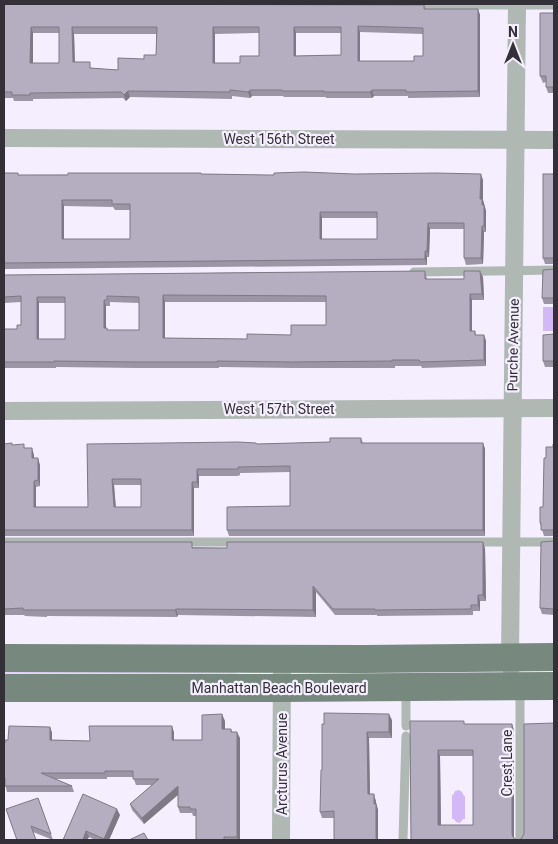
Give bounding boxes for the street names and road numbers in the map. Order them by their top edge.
street label: West 156th Street [223,131,335,147]
street label: Purche Avenue [504,298,522,392]
street label: West 157th Street [223,401,335,417]
street label: Manhattan Beach Boulevard [191,680,367,696]
street label: Arcturus Avenue [274,713,290,815]
street label: Crest Lane [499,730,515,796]

